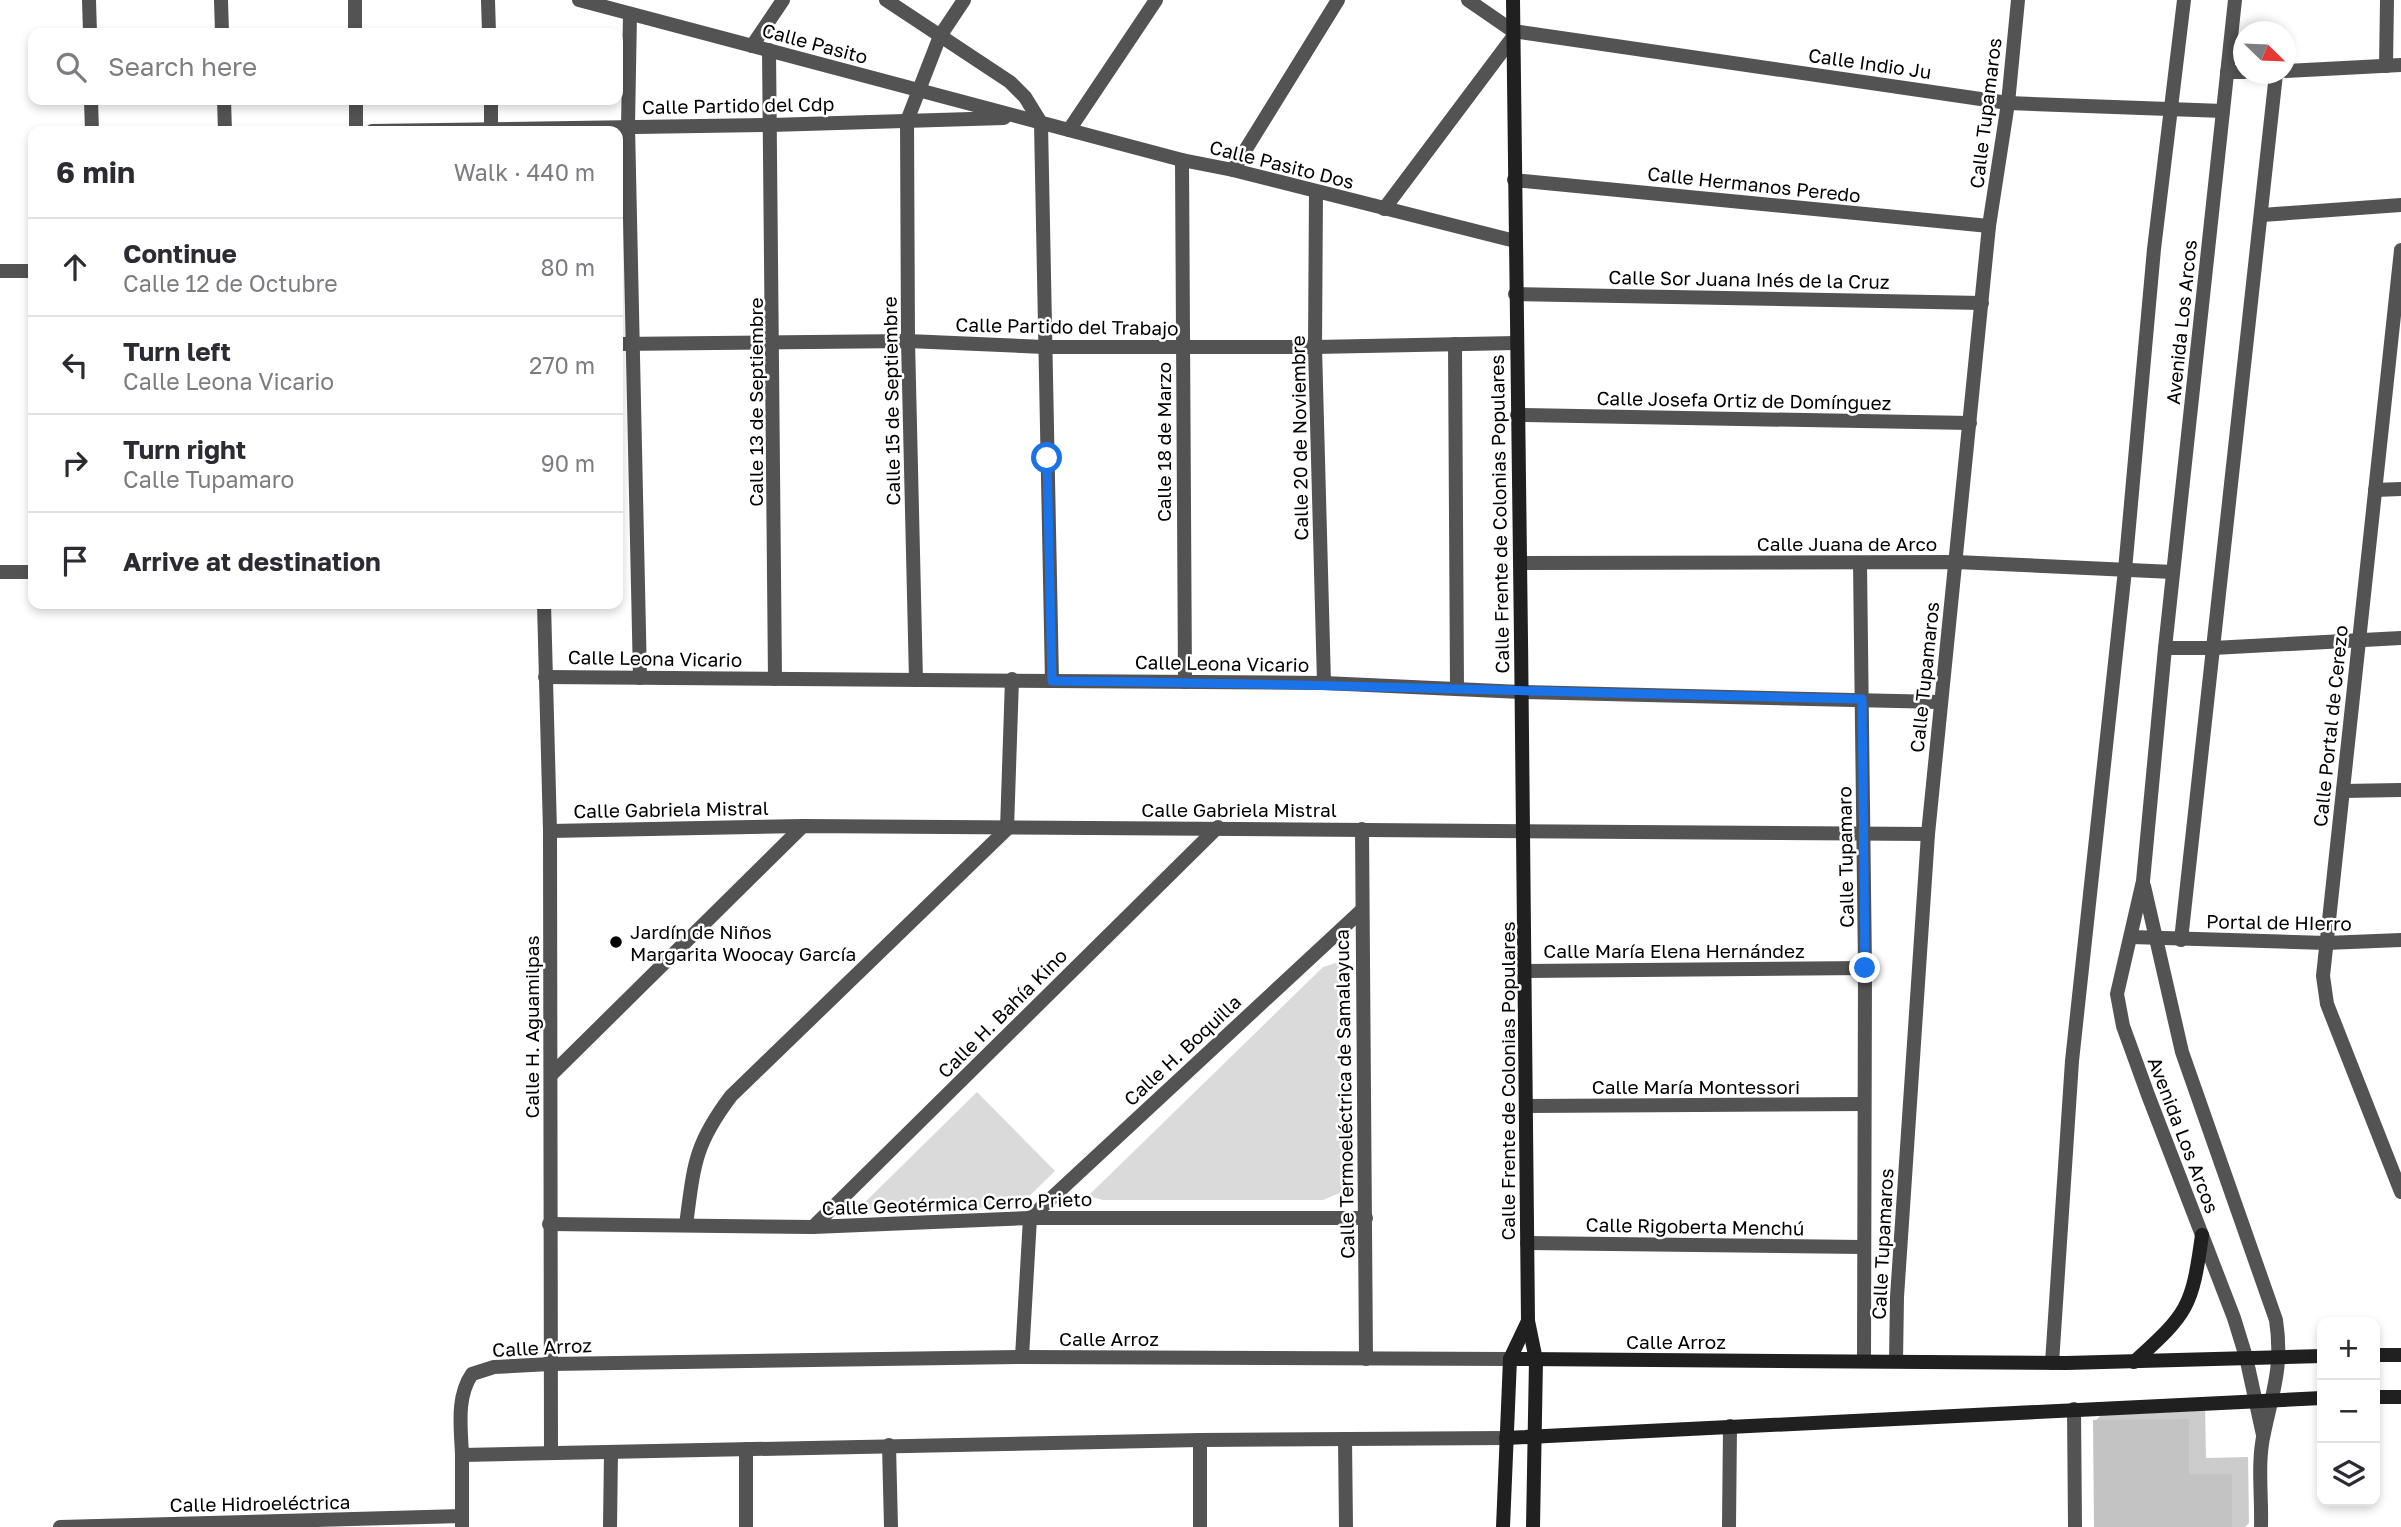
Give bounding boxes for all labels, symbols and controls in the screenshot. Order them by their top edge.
street label: Calle Pasito [760,18,870,68]
north arrow [2233,21,2296,84]
search box [28,28,623,105]
street label: Calle Tupamaros [1964,36,2006,190]
street label: Calle Indio Ju [1807,43,1933,83]
icon: search [52,48,90,86]
text: Search here [108,51,257,82]
street label: Calle Partido del Cdp [642,92,834,118]
street label: Calle Pasito Dos [1207,135,1357,193]
text: 6 min [56,154,135,190]
text: Walk · 440 m [454,158,595,186]
street label: Calle Hermanos Peredo [1646,161,1862,207]
text: Continue [123,238,237,269]
street label: Avenida Los Arcos [2161,239,2201,405]
icon: ahead [56,248,94,286]
text: 80 m [541,253,595,281]
street label: Calle Sor Juana Inés de la Cruz [1608,265,1890,293]
text: Calle 12 de Octubre [123,269,338,297]
street label: Calle 15 de Septiembre [878,296,904,506]
street label: Calle 13 de Septiembre [744,297,767,507]
street label: Calle Partido del Trabajo [955,313,1179,339]
street label: Calle 20 de Noviembre [1286,335,1312,541]
text: Turn left [123,336,231,367]
icon: left [56,346,94,384]
text: 270 m [529,351,595,379]
street label: Calle Frente de Colonias Populares [1485,354,1513,674]
street label: Calle 18 de Marzo [1152,362,1175,522]
text: Calle Leona Vicario [123,367,334,395]
street label: Calle Josefa Ortiz de Domínguez [1596,386,1892,414]
text: Turn right [123,434,246,465]
route start [1031,442,1062,473]
icon: right [56,444,94,482]
text: 90 m [541,449,595,477]
text: Calle Tupamaro [123,465,294,493]
street label: Calle Juana de Arco [1757,532,1937,555]
icon: arrive [56,542,94,580]
text: Arrive at destination [123,546,381,577]
street label: Calle Tupamaros [1905,600,1943,754]
street label: Calle Portal de Cerezo [2308,624,2352,828]
street label: Calle Leona Vicario [568,645,742,671]
street label: Calle Leona Vicario [1135,650,1309,676]
street label: Calle Tupamaro [1832,786,1858,928]
street label: Calle Gabriela Mistral [573,796,769,822]
street label: Calle Gabriela Mistral [1141,798,1337,821]
street label: Portal de HIerro [2206,909,2352,935]
place label: Jardín de Niños Margarita Woocay García [630,920,856,965]
street label: Calle Frente de Colonias Populares [1496,921,1519,1241]
street label: Calle Termoeléctrica de Samalayuca [1330,929,1358,1259]
marker: Jardín de Niños Margarita Woocay García [608,934,624,950]
street label: Calle H. Aguamilpas [520,935,543,1119]
street label: Calle María Elena Hernández [1543,939,1805,962]
street label: Calle H. Bahía Kino [933,944,1071,1082]
route end [1849,952,1880,983]
street label: Calle H. Boquilla [1119,990,1245,1110]
street label: Avenida Los Arcos [2144,1054,2224,1216]
street label: Calle María Montessori [1592,1075,1800,1098]
street label: Calle Tupamaros [1867,1168,1897,1320]
street label: Calle Geotérmica Cerro Prieto [821,1187,1093,1219]
street label: Calle Rigoberta Menchú [1585,1213,1805,1239]
map controls [2317,1317,2380,1506]
button: + [2317,1317,2380,1380]
street label: Calle Arroz [1059,1327,1159,1350]
street label: Calle Arroz [1626,1330,1726,1353]
street label: Calle Arroz [492,1333,592,1361]
button: − [2317,1380,2380,1443]
button: layers [2317,1443,2380,1506]
street label: Calle Hidroeléctrica [169,1490,351,1516]

